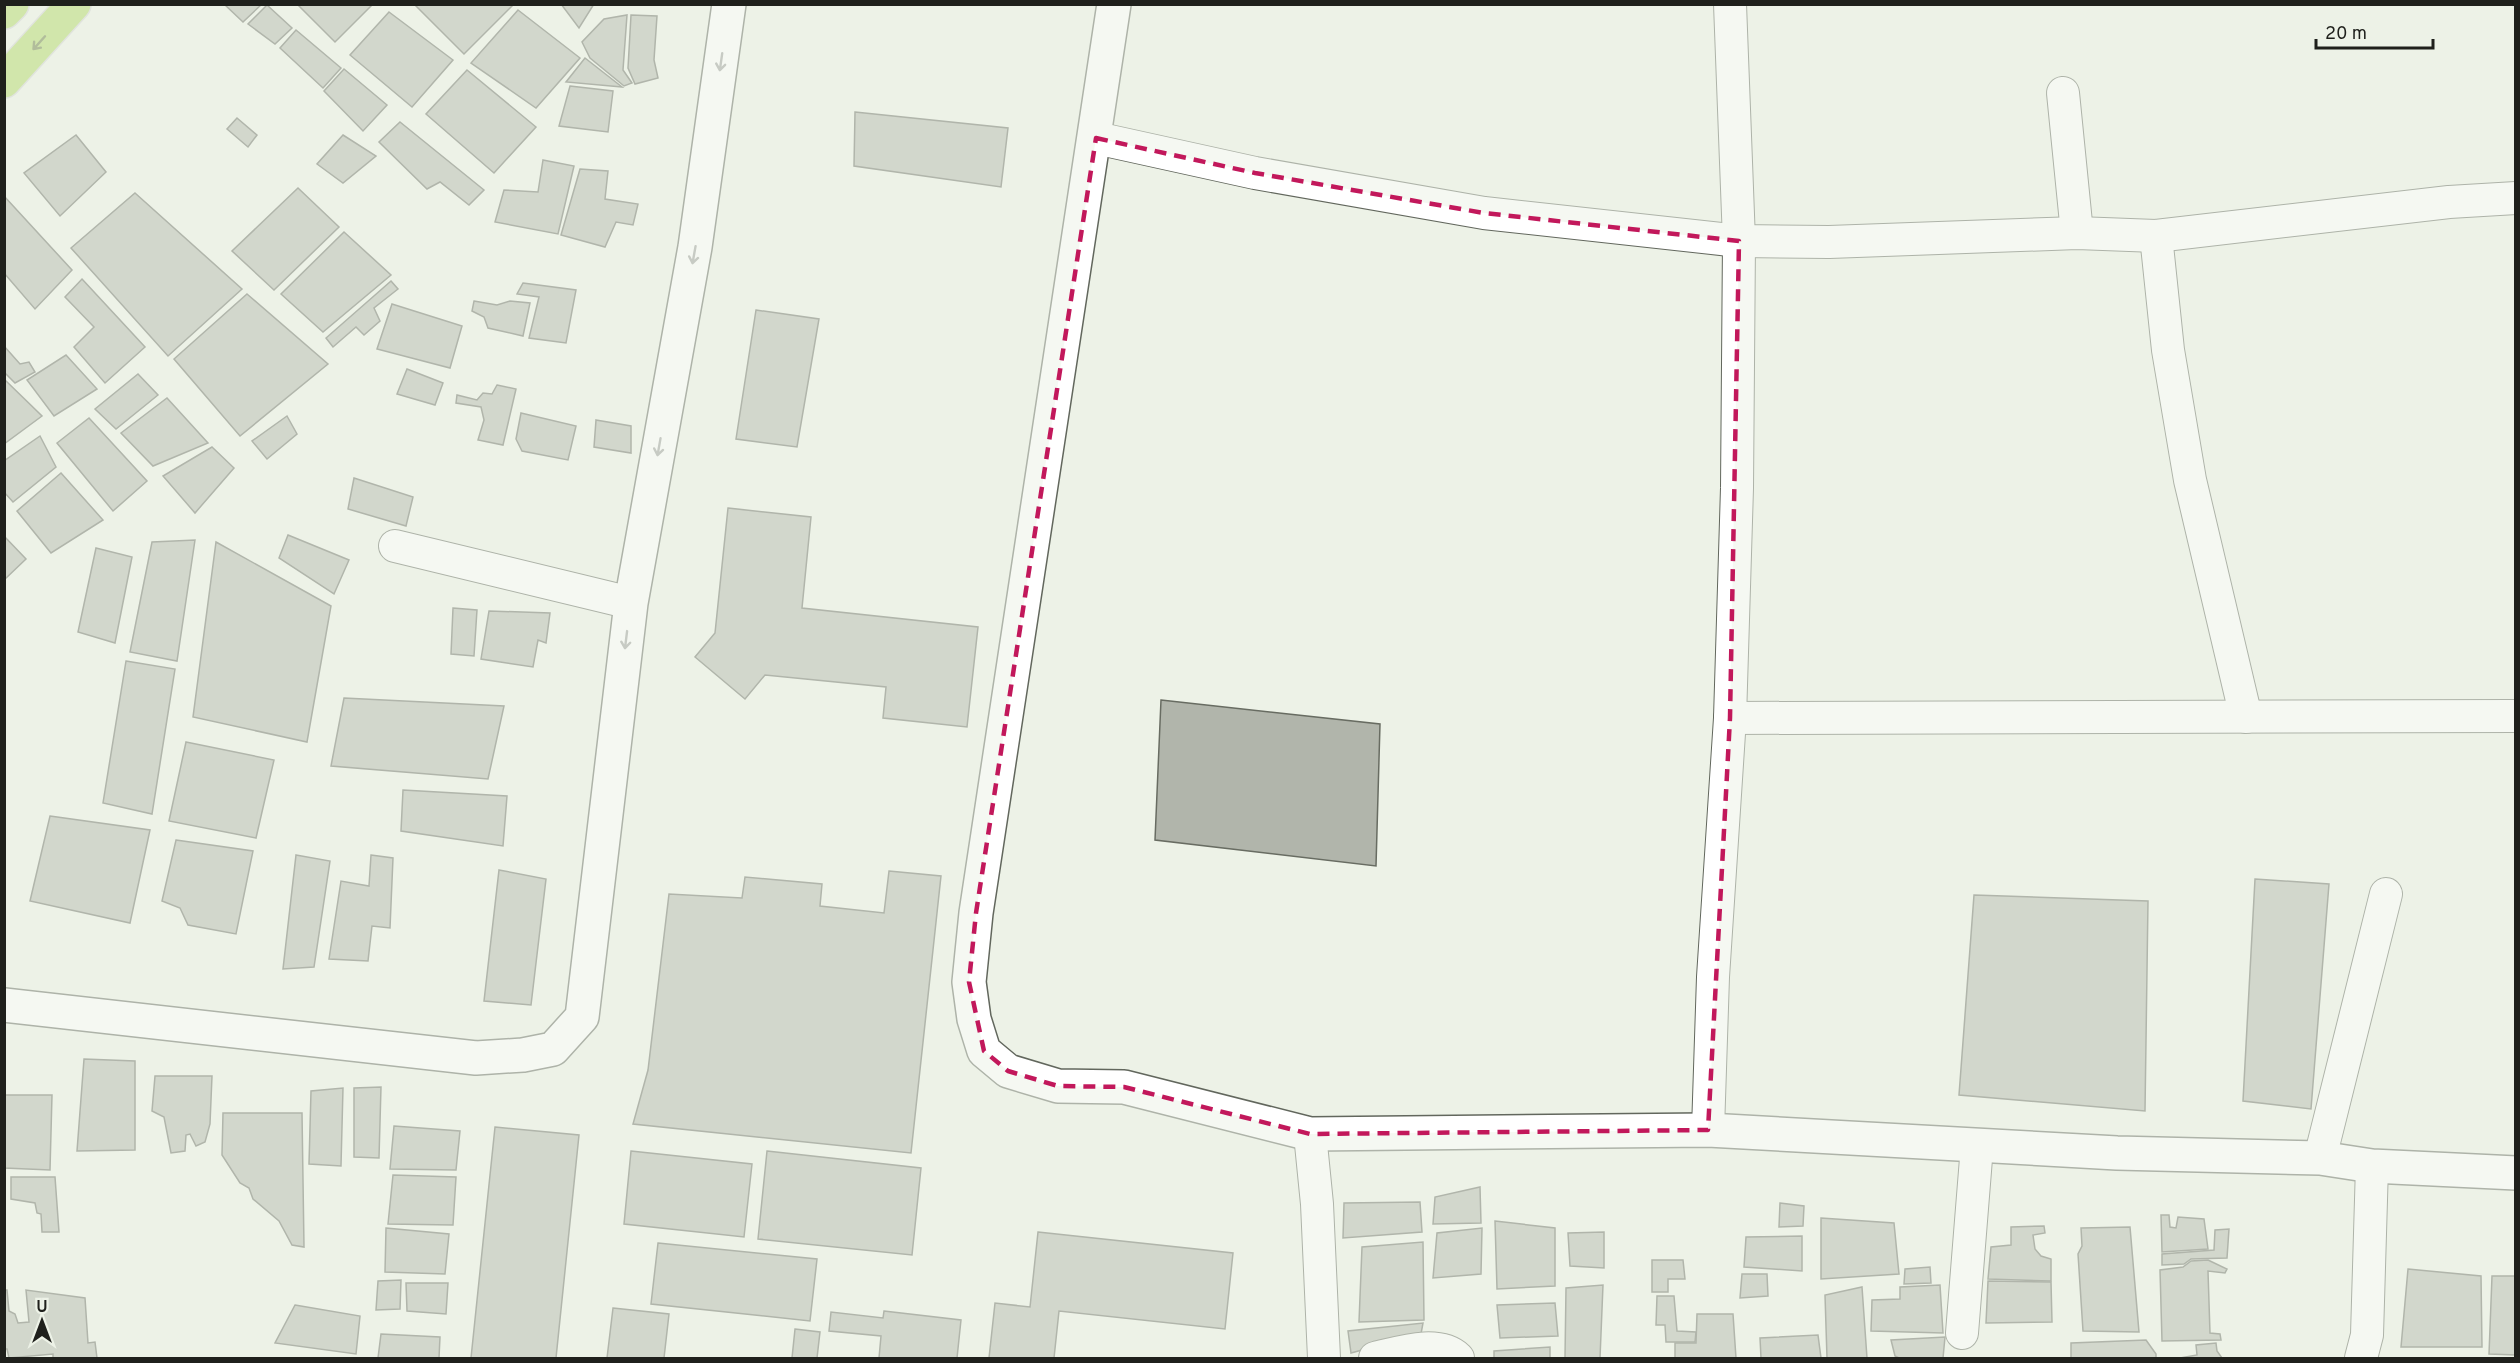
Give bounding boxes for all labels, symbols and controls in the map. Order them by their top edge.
scale bar [2316,12,2433,50]
text: 20 m [2325,23,2367,46]
one-way arrow [32,35,46,50]
one-way arrow [716,52,727,72]
one-way arrow [688,245,699,265]
one-way arrow [653,437,664,457]
one-way arrow [621,629,632,649]
north arrow [12,1291,72,1351]
text: U [36,1298,48,1318]

